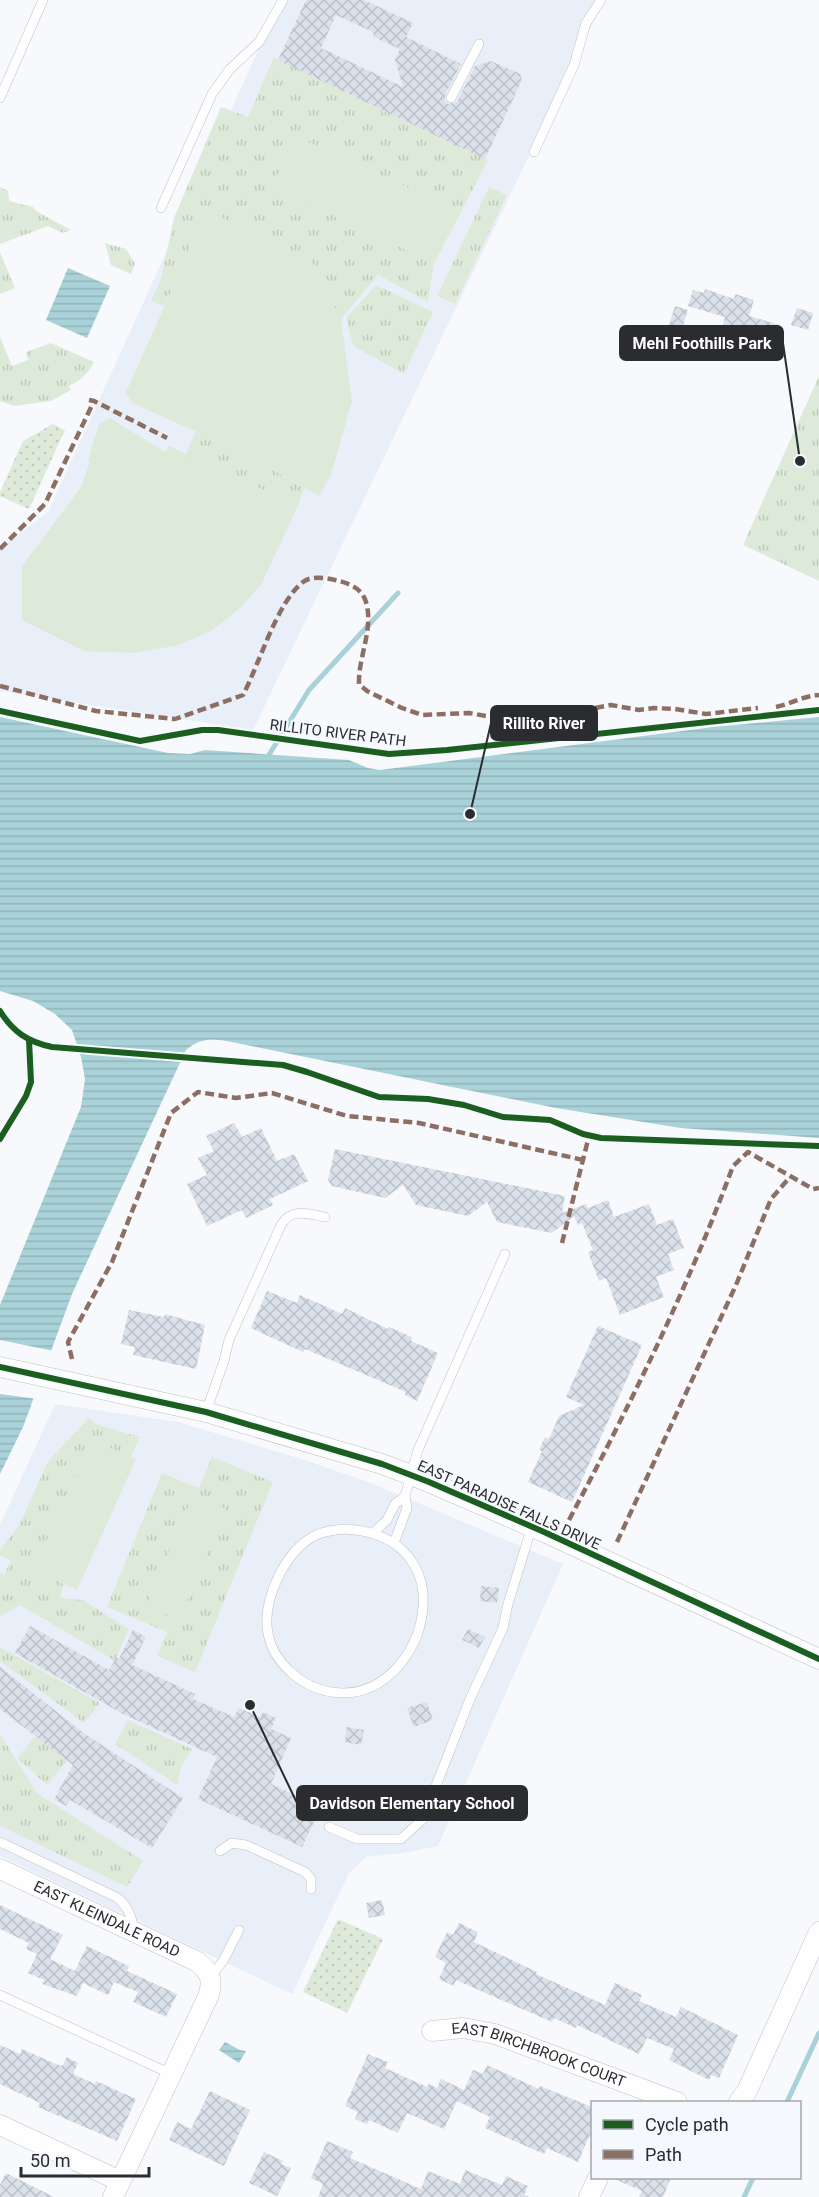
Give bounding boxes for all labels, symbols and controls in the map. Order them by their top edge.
callout: Mehl Foothills Park [620,326,783,360]
text: Mehl Foothills Park [633,334,772,353]
callout: Rillito River [491,706,597,740]
text: Rillito River [503,714,585,733]
street label: RILLITO RIVER PATH [269,716,407,750]
street label: EAST PARADISE FALLS DRIVE [415,1456,604,1554]
callout: Davidson Elementary School [297,1786,527,1820]
text: Davidson Elementary School [309,1794,515,1813]
street label: EAST KLEINDALE ROAD [31,1877,183,1961]
street label: EAST BIRCHBROOK COURT [451,2019,628,2091]
legend [591,2101,801,2179]
text: Cycle path [645,2114,729,2135]
scale bar [21,2140,148,2178]
text: Path [645,2144,682,2165]
text: 50 m [30,2150,70,2171]

